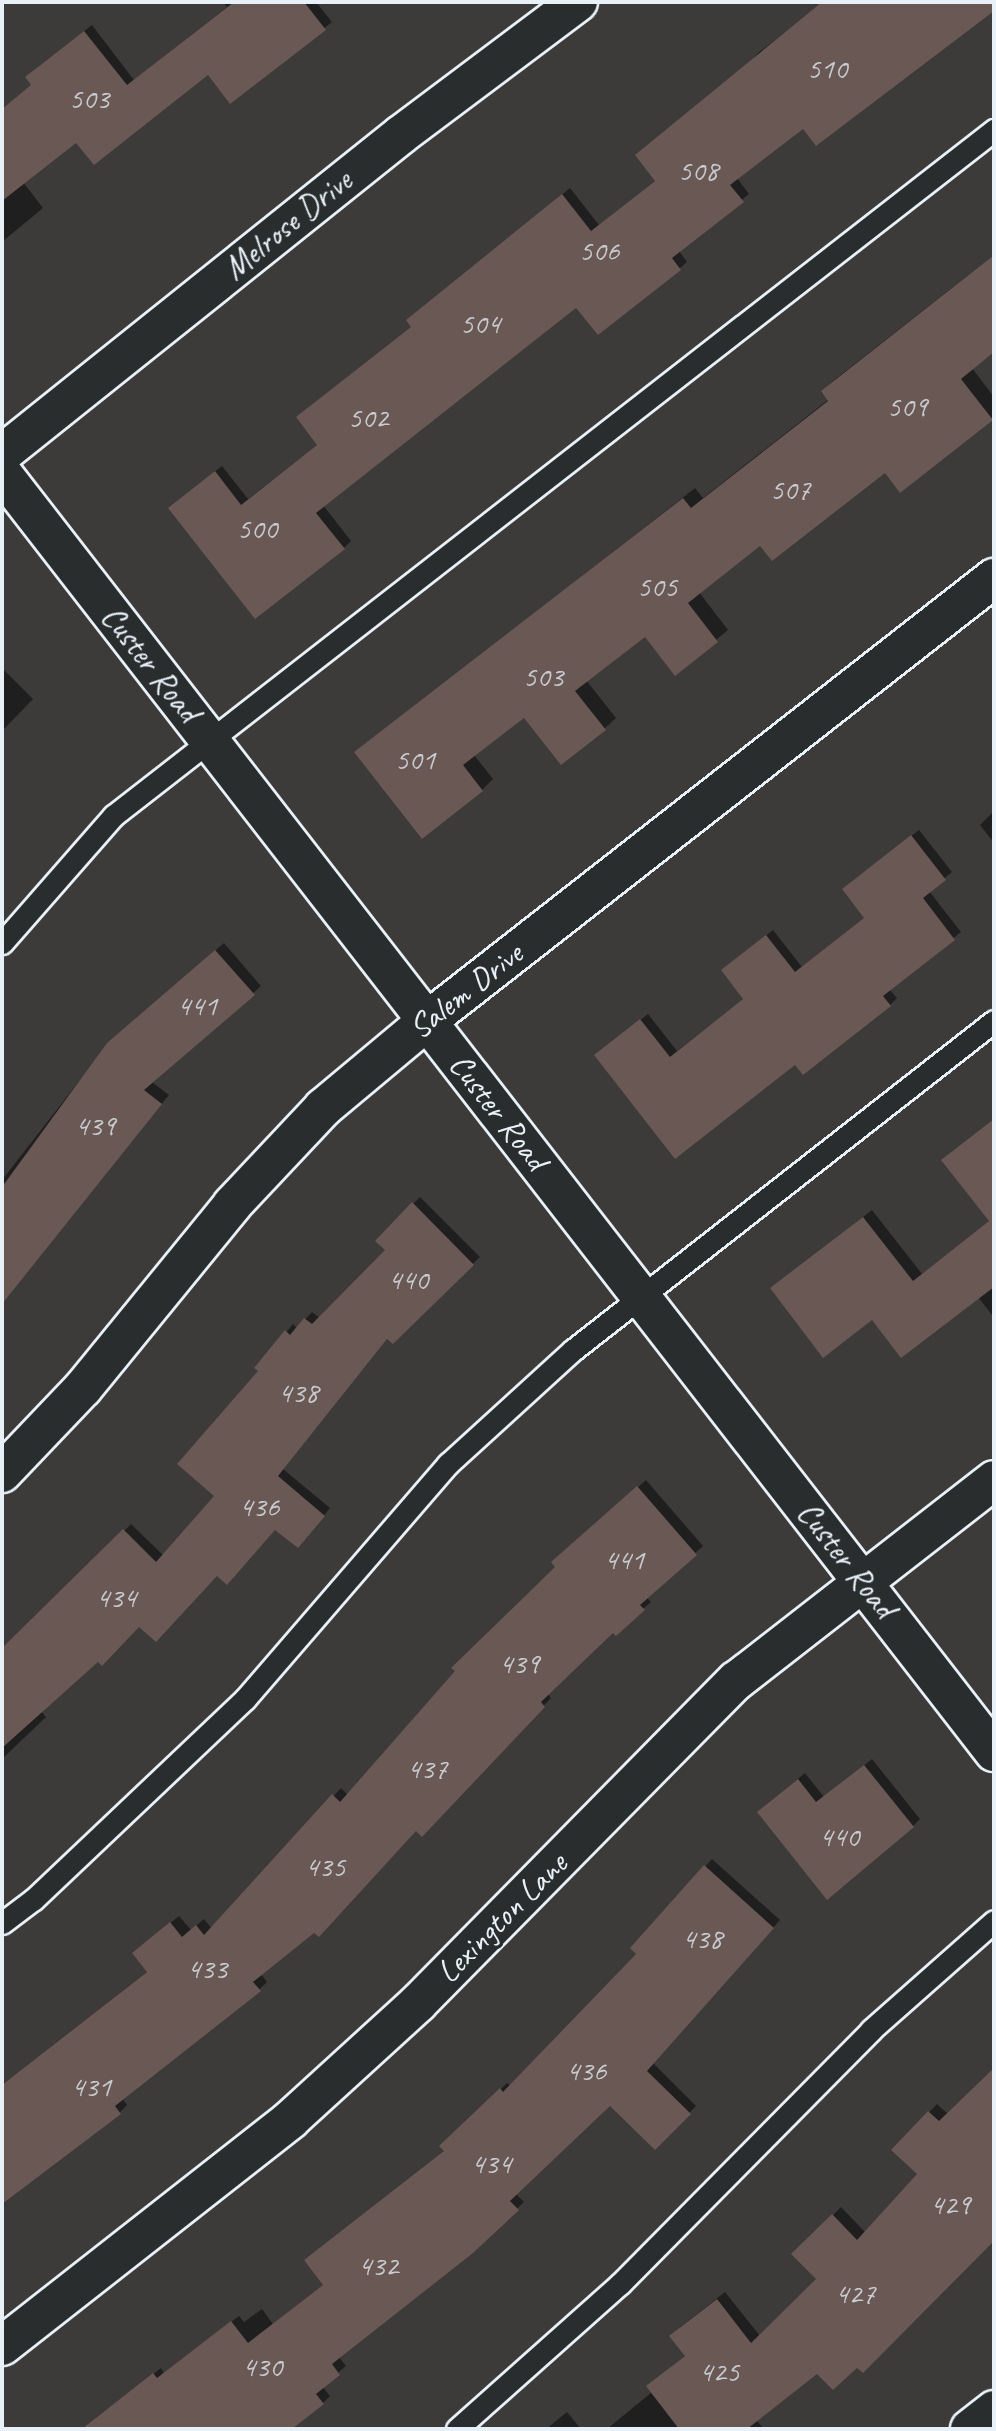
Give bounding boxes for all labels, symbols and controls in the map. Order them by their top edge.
house number: 510 [807,50,847,86]
house number: 503 [69,80,109,116]
house number: 508 [678,152,718,188]
street label: Melrose Drive [216,161,360,289]
house number: 506 [579,232,619,268]
house number: 504 [460,305,500,341]
house number: 509 [887,388,927,424]
house number: 502 [348,399,388,435]
house number: 507 [770,471,810,507]
house number: 500 [237,510,277,546]
house number: 505 [637,568,677,604]
street label: Custer Road [93,598,207,730]
house number: 503 [523,658,563,694]
house number: 501 [395,741,435,777]
street label: Salem Drive [401,934,531,1048]
house number: 441 [177,987,217,1023]
street label: Custer Road [441,1046,555,1178]
house number: 439 [75,1107,115,1143]
house number: 440 [388,1261,428,1297]
house number: 438 [278,1374,318,1410]
house number: 436 [239,1488,279,1524]
street label: Custer Road [789,1494,903,1626]
house number: 441 [604,1541,644,1577]
house number: 434 [96,1579,136,1615]
house number: 439 [499,1645,539,1681]
house number: 437 [407,1750,447,1786]
house number: 440 [819,1818,859,1854]
street label: Lexington Lane [428,1844,576,1992]
house number: 435 [305,1848,345,1884]
house number: 438 [682,1920,722,1956]
house number: 433 [187,1950,227,1986]
house number: 436 [566,2052,606,2088]
house number: 431 [71,2068,111,2104]
house number: 434 [471,2145,511,2181]
house number: 429 [930,2186,970,2222]
house number: 432 [358,2247,398,2283]
house number: 427 [835,2275,875,2311]
house number: 430 [242,2348,282,2384]
house number: 425 [699,2353,739,2389]

